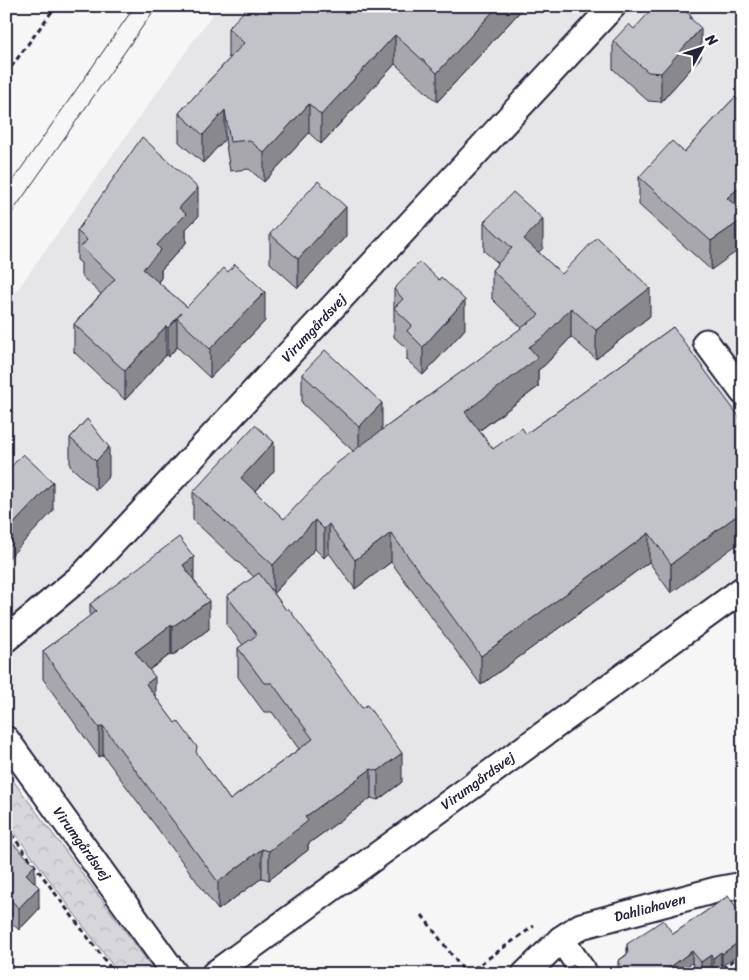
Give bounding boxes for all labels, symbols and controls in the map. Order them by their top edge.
north arrow [676,22,726,72]
text: N [698,27,724,52]
street label: Virumgårdsvej [275,287,353,368]
street label: Virumgårdsvej [435,745,521,817]
street label: Virumgårdsvej [46,801,118,887]
street label: Dahliahaven [611,886,689,930]

